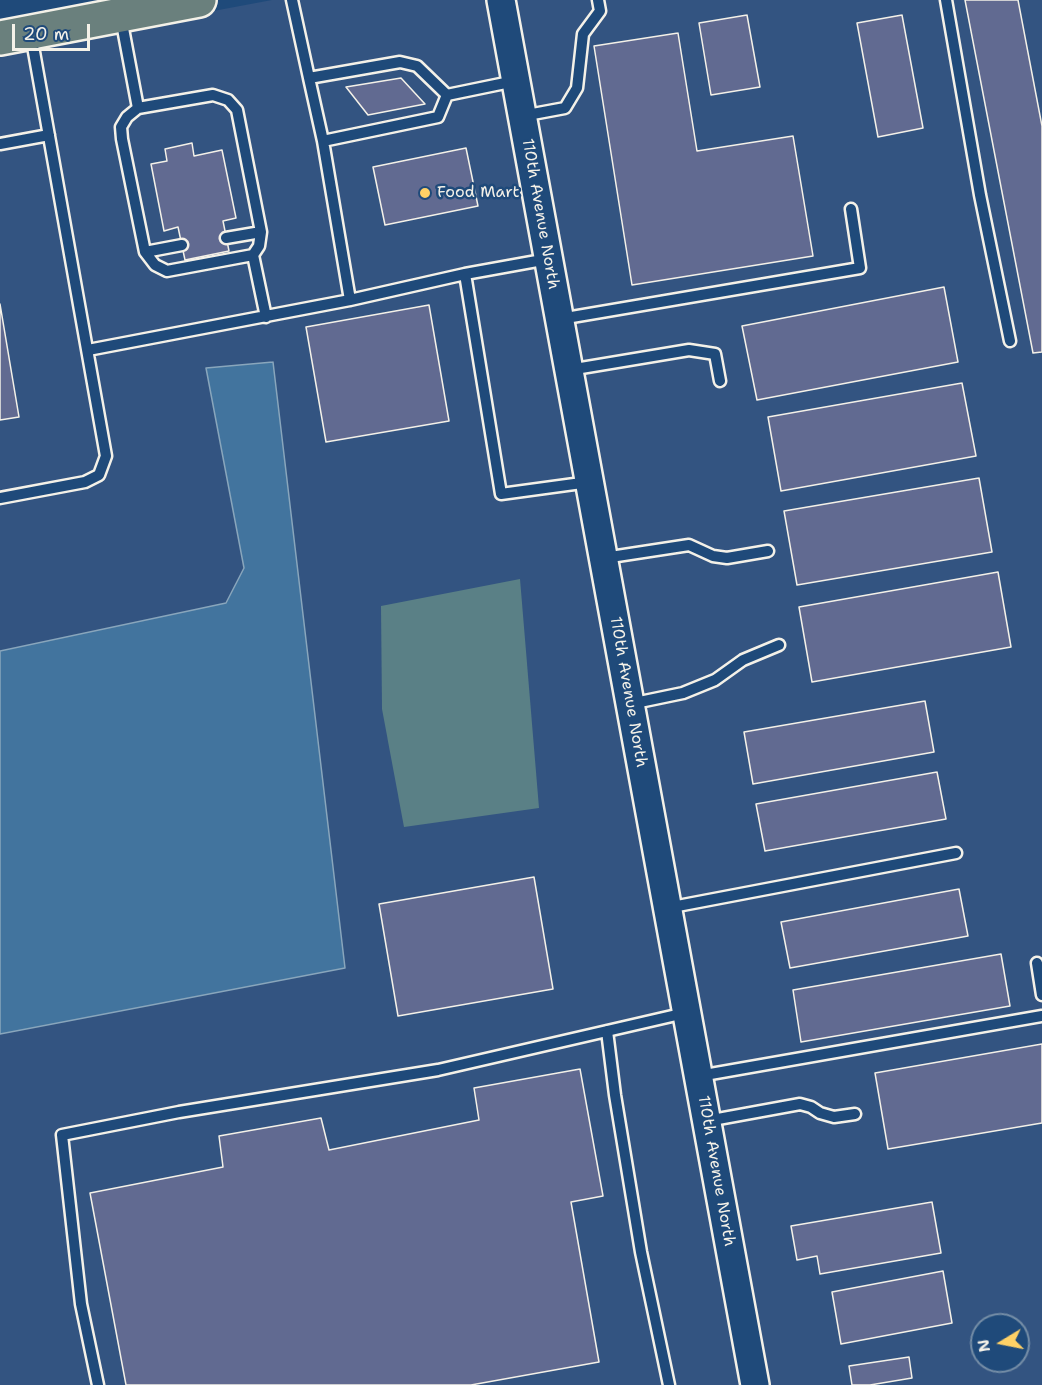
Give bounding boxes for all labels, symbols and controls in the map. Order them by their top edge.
scale bar [15,12,93,50]
text: 20 m [23,22,69,46]
street label: 110th Avenue North [517,137,563,291]
place label: Food Mart [437,183,519,203]
marker: Food Mart [418,186,432,200]
street label: 110th Avenue North [605,615,651,769]
street label: 110th Avenue North [693,1094,739,1248]
north arrow [970,1313,1030,1373]
text: N [972,1338,995,1354]

